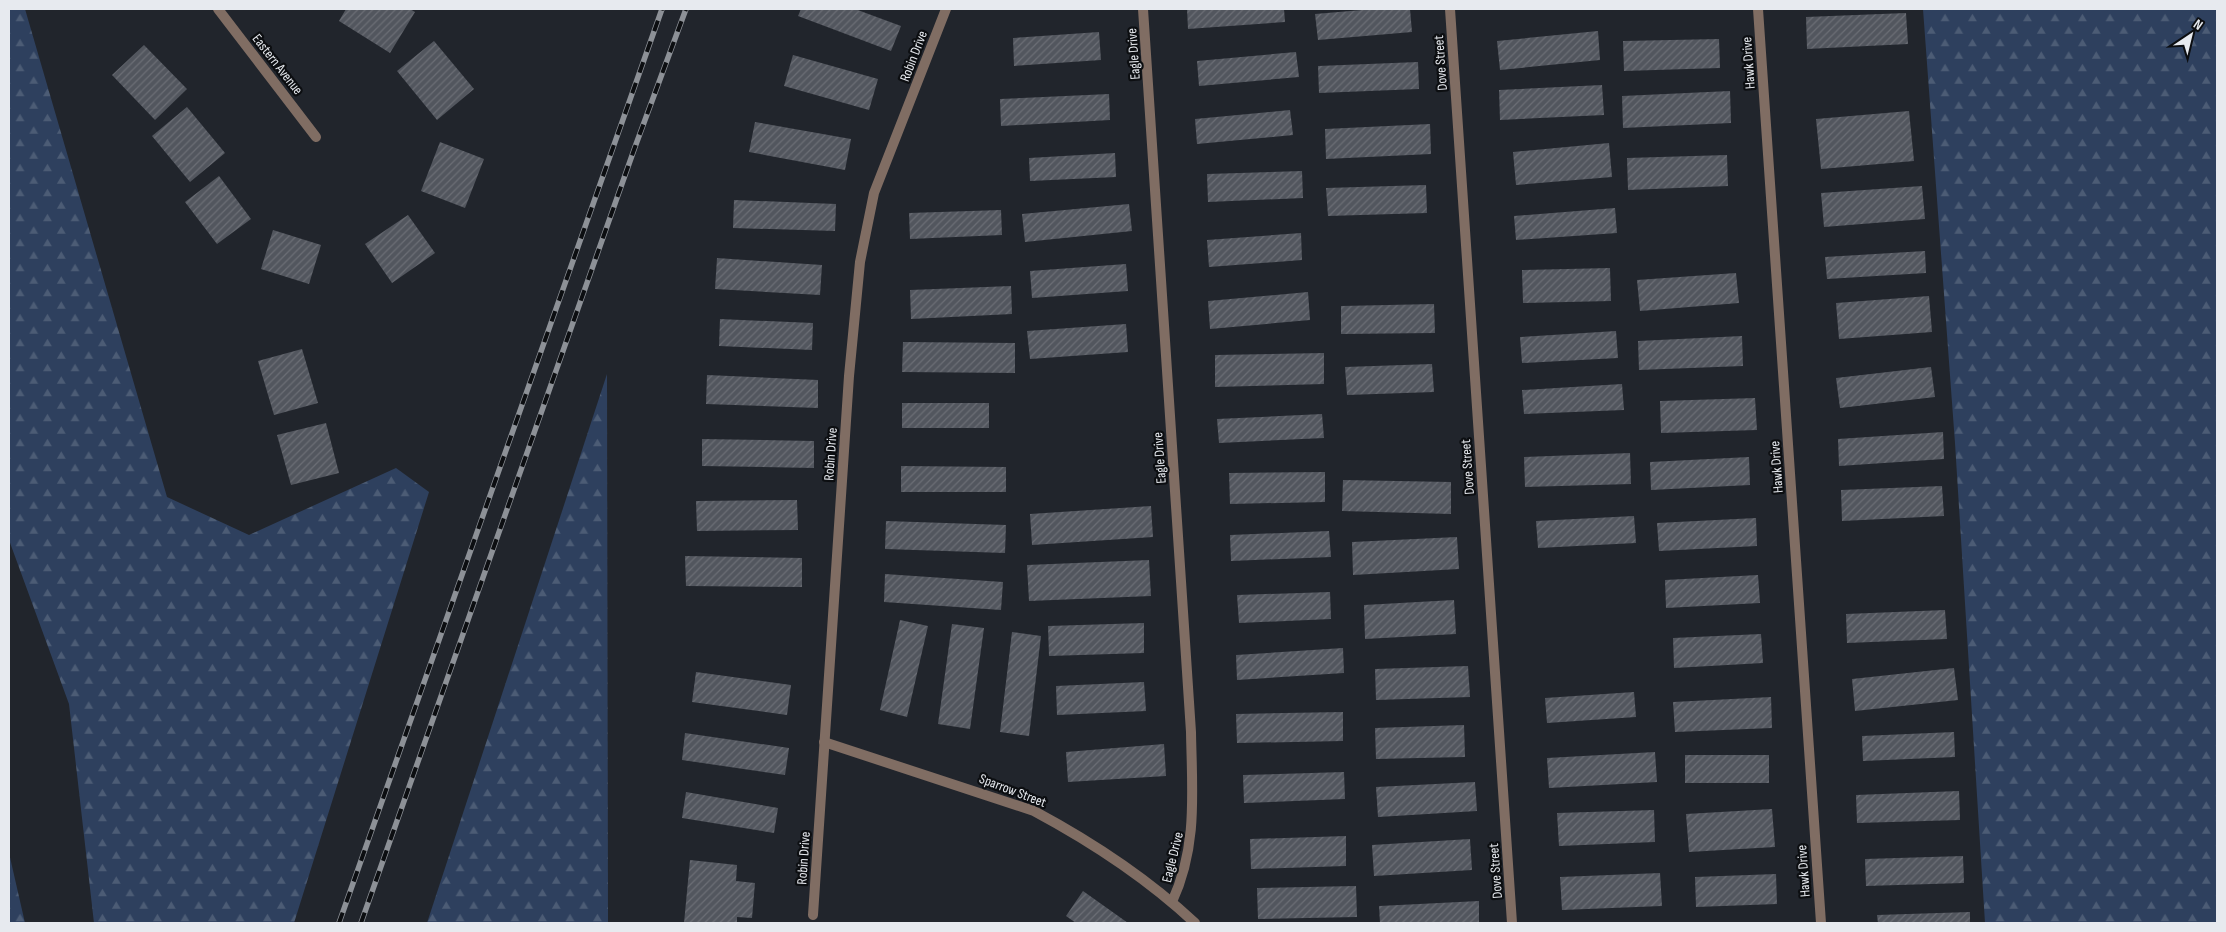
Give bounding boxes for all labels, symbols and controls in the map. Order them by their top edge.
north arrow [2166,10,2216,60]
text: N [2190,16,2206,34]
street label: Robin Drive [896,28,931,84]
street label: Eagle Drive [1123,28,1144,80]
street label: Eastern Avenue [249,31,307,98]
street label: Dove Street [1430,35,1451,91]
street label: Hawk Drive [1738,36,1759,90]
street label: Robin Drive [820,427,841,481]
street label: Eagle Drive [1149,432,1170,484]
street label: Dove Street [1457,439,1478,495]
street label: Hawk Drive [1766,440,1787,494]
street label: Sparrow Street [977,770,1049,811]
street label: Eagle Drive [1158,830,1187,884]
street label: Robin Drive [793,831,814,885]
street label: Dove Street [1485,843,1506,899]
street label: Hawk Drive [1793,844,1814,898]

